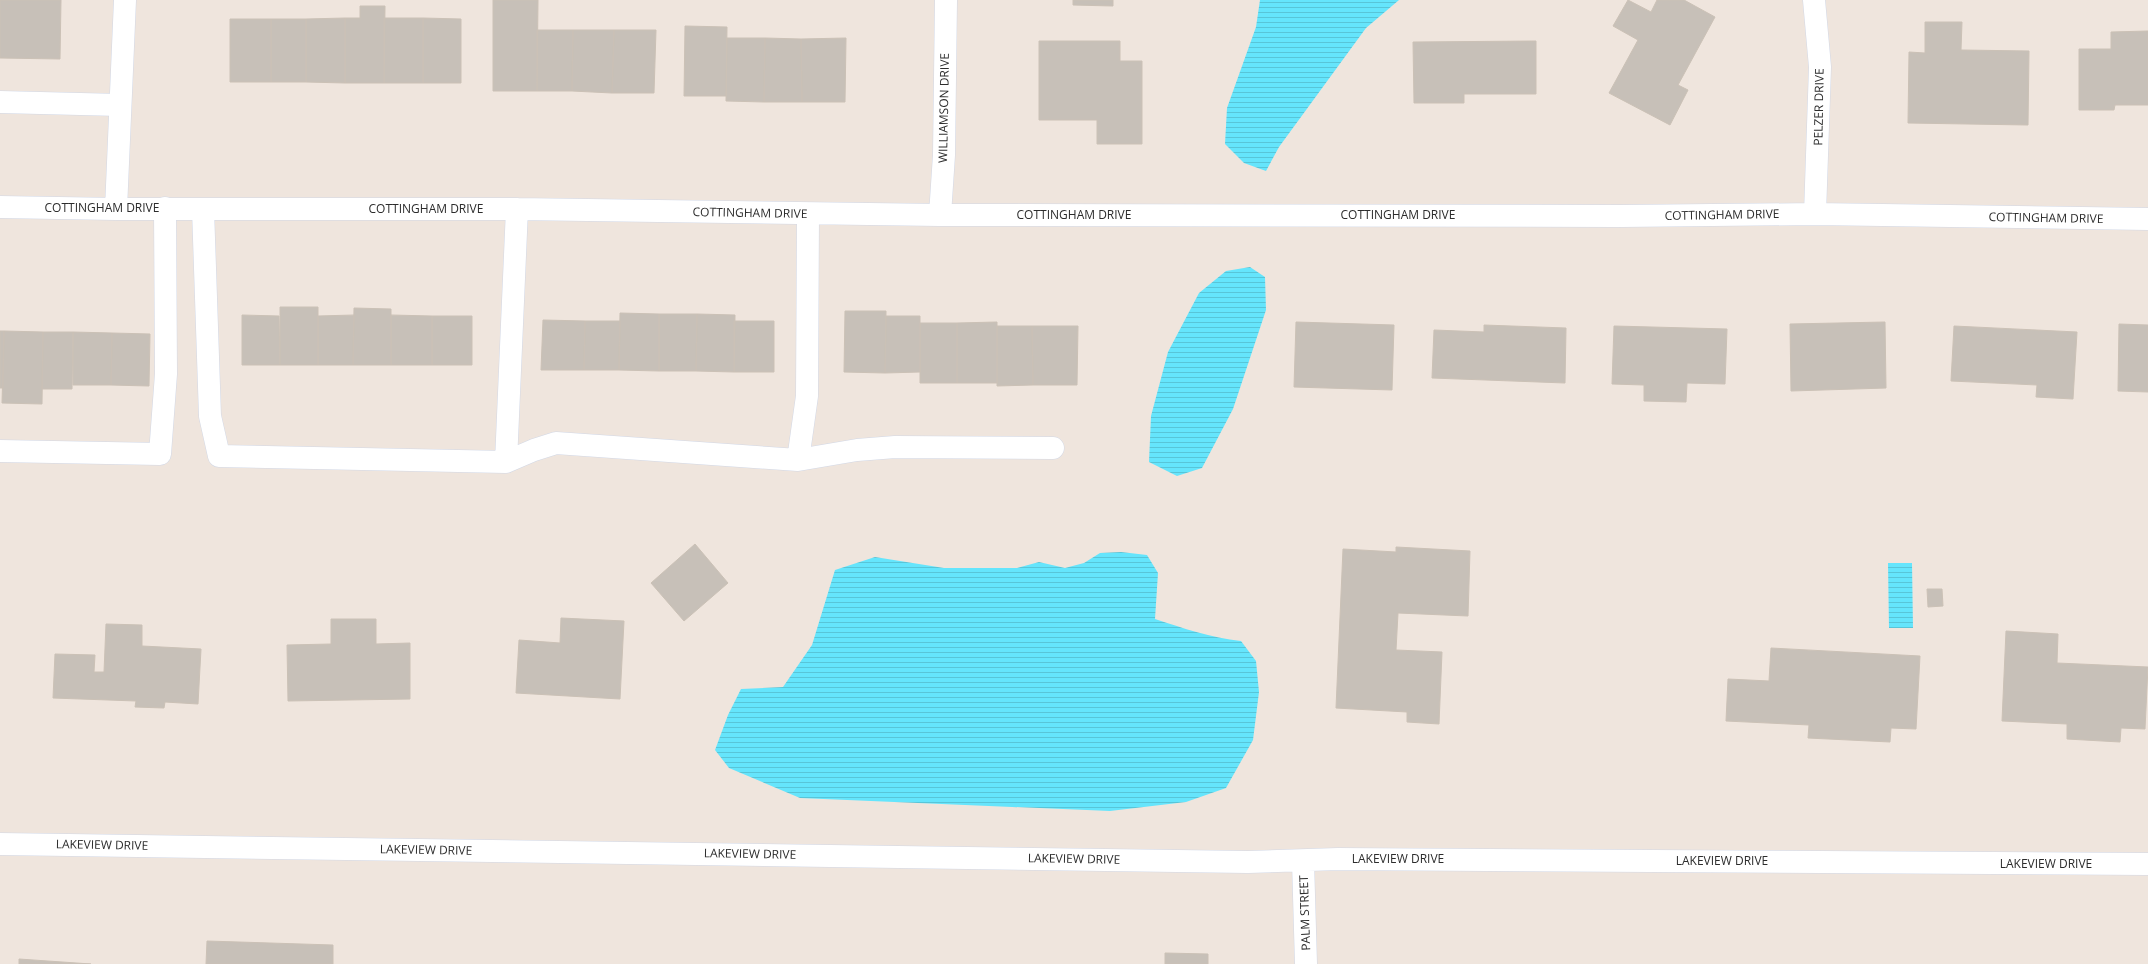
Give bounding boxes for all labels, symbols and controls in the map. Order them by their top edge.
street label: WILLIAMSON DRIVE [934,53,953,163]
street label: PELZER DRIVE [1809,68,1828,146]
street label: COTTINGHAM DRIVE [45,199,159,216]
street label: COTTINGHAM DRIVE [369,200,483,217]
street label: COTTINGHAM DRIVE [692,203,808,222]
street label: COTTINGHAM DRIVE [1664,205,1780,224]
street label: COTTINGHAM DRIVE [1017,206,1131,223]
street label: COTTINGHAM DRIVE [1341,206,1455,223]
street label: COTTINGHAM DRIVE [1988,208,2104,227]
street label: LAKEVIEW DRIVE [56,835,148,854]
street label: LAKEVIEW DRIVE [380,840,472,859]
street label: LAKEVIEW DRIVE [704,844,796,863]
street label: LAKEVIEW DRIVE [1028,849,1120,868]
street label: LAKEVIEW DRIVE [1352,850,1444,867]
street label: LAKEVIEW DRIVE [1676,852,1768,869]
street label: LAKEVIEW DRIVE [2000,855,2092,872]
street label: PALM STREET [1295,875,1314,951]

